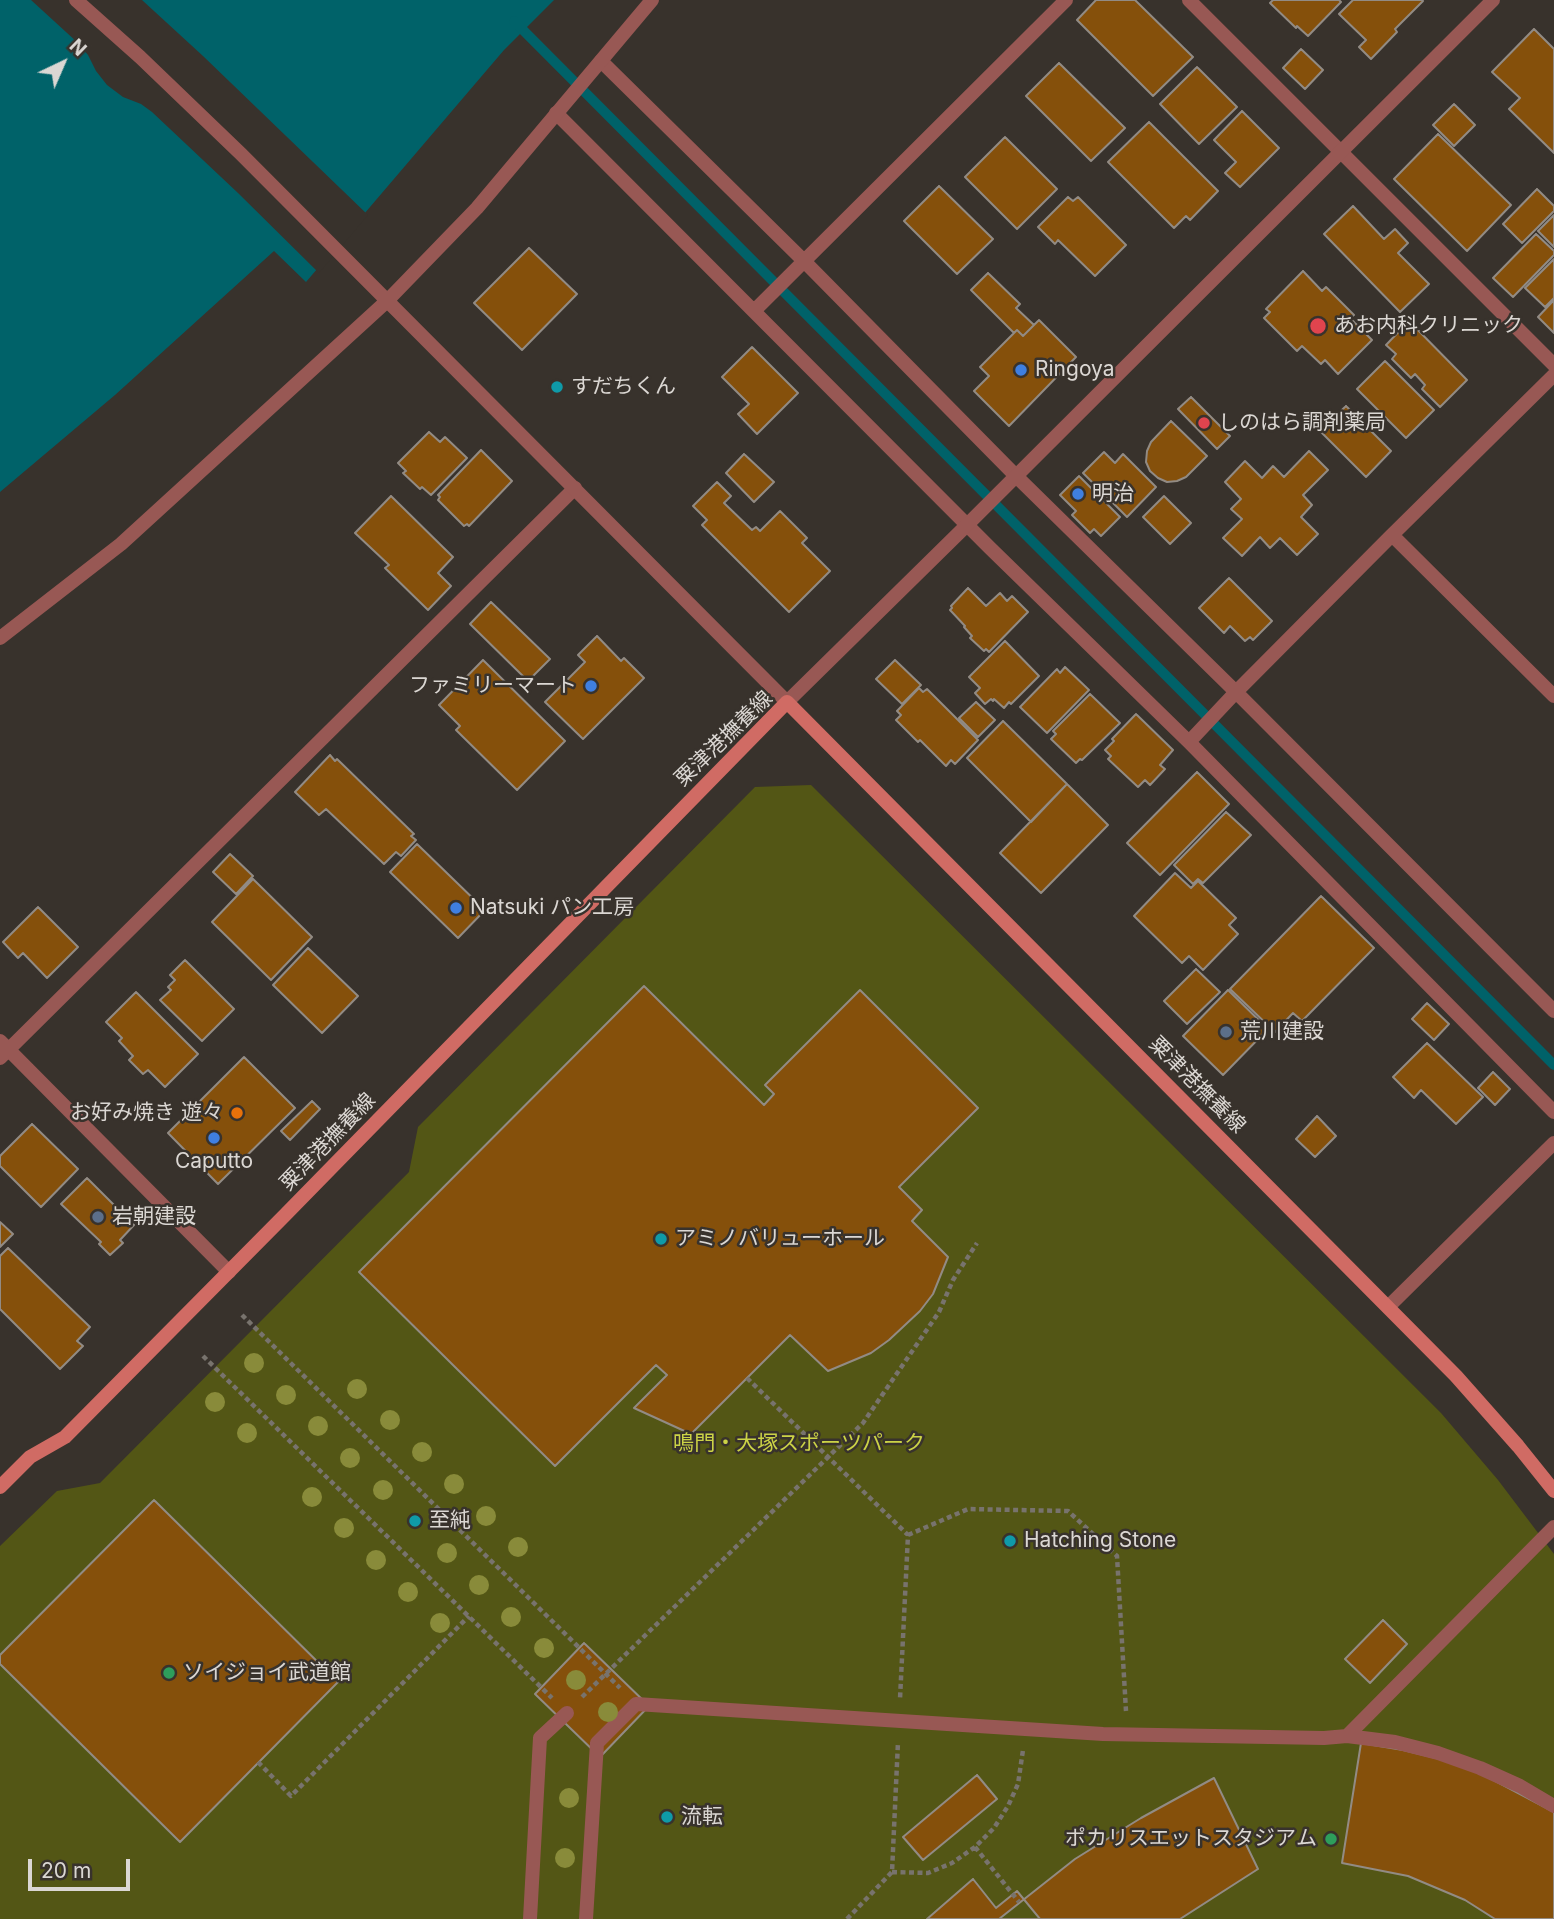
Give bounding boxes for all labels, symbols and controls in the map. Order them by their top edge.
north arrow [28,28,98,98]
text: N [65,34,91,61]
place label: あお内科クリニック [1334,313,1523,339]
marker: あお内科クリニック [1308,316,1328,336]
place label: Ringoya [1035,357,1115,383]
marker: Ringoya [1013,362,1029,378]
place label: すだちくん [571,374,676,400]
marker: すだちくん [549,379,565,395]
place label: しのはら調剤薬局 [1218,410,1386,436]
marker: しのはら調剤薬局 [1196,415,1212,431]
place label: 明治 [1092,481,1134,507]
marker: 明治 [1070,486,1086,502]
place label: ファミリーマート [409,673,577,699]
marker: ファミリーマート [583,678,599,694]
street label: 粟津港撫養線 [670,686,778,792]
place label: Natsuki パン工房 [470,895,634,921]
marker: Natsuki パン工房 [448,900,464,916]
place label: 荒川建設 [1240,1019,1324,1045]
marker: 荒川建設 [1218,1024,1234,1040]
street label: 粟津港撫養線 [1144,1032,1250,1138]
street label: 粟津港撫養線 [275,1088,381,1196]
place label: お好み焼き 遊々 [70,1100,223,1126]
marker: お好み焼き 遊々 [229,1105,245,1121]
marker: Caputto [206,1130,222,1146]
place label: Caputto [175,1149,253,1175]
place label: 岩朝建設 [112,1204,196,1230]
marker: 岩朝建設 [90,1209,106,1225]
place label: アミノバリューホール [675,1226,885,1252]
marker: アミノバリューホール [653,1231,669,1247]
park label: 鳴門・大塚スポーツパーク [673,1431,925,1457]
place label: 至純 [429,1508,471,1534]
marker: 至純 [407,1513,423,1529]
place label: Hatching Stone [1024,1528,1176,1554]
marker: Hatching Stone [1002,1533,1018,1549]
place label: ソイジョイ武道館 [183,1660,351,1686]
marker: ソイジョイ武道館 [161,1665,177,1681]
place label: 流転 [681,1804,723,1830]
marker: 流転 [659,1809,675,1825]
place label: ポカリスエットスタジアム [1065,1826,1317,1852]
marker: ポカリスエットスタジアム [1323,1831,1339,1847]
scale bar [32,1846,133,1890]
text: 20 m [41,1858,91,1883]

